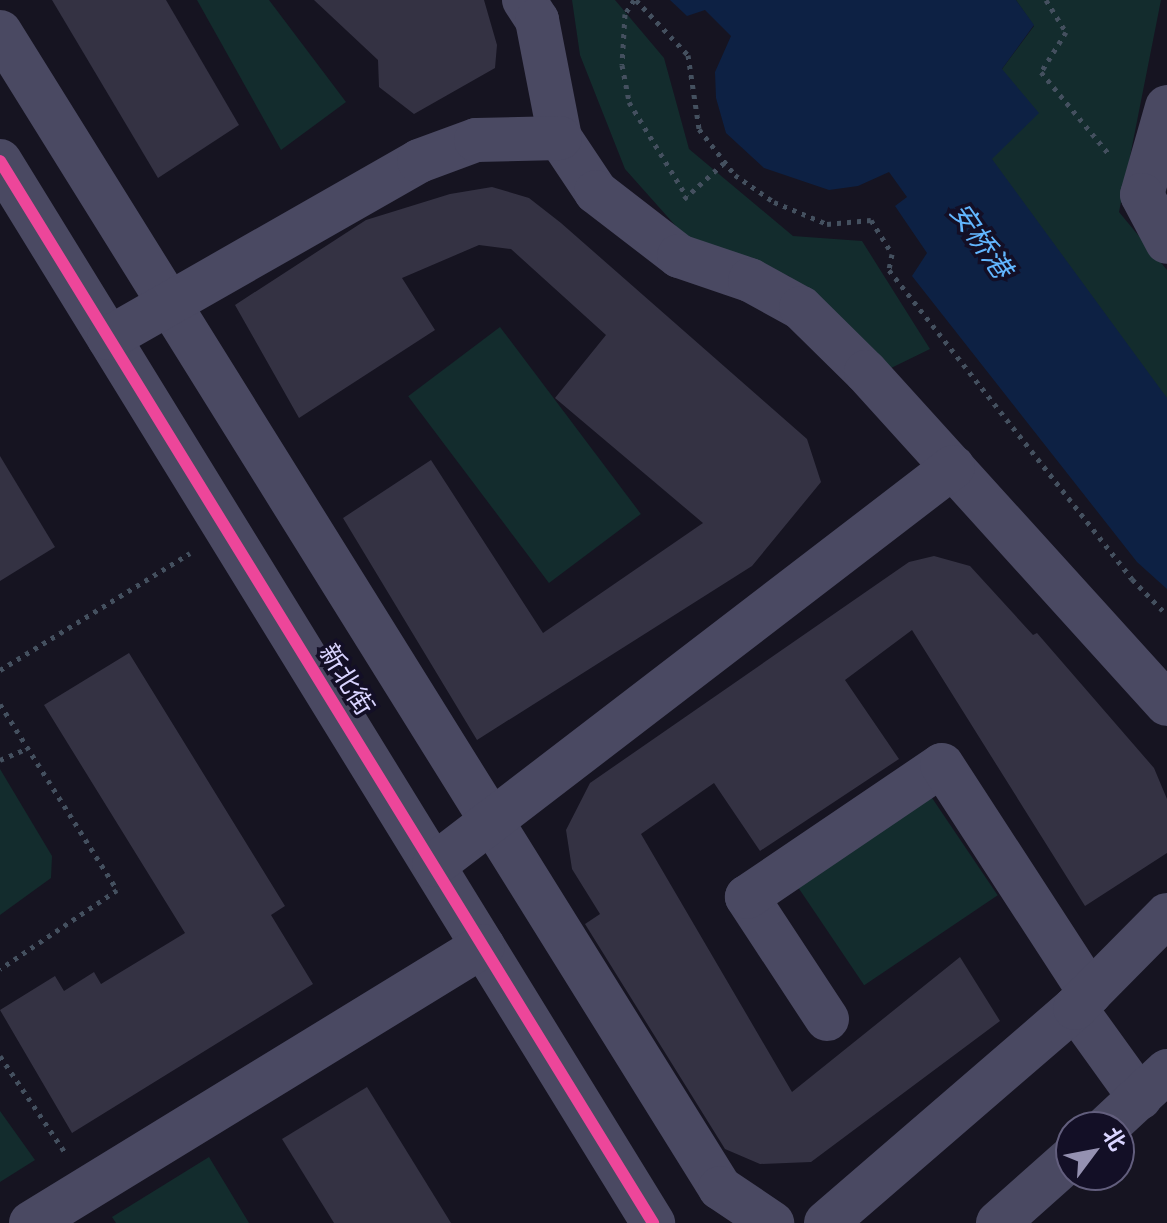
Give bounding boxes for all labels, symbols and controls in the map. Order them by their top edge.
water label: 安桥港 [943,196,1019,284]
street label: 新北街 [312,639,380,721]
north arrow [1055,1111,1135,1191]
text: 北 [1097,1123,1131,1156]

